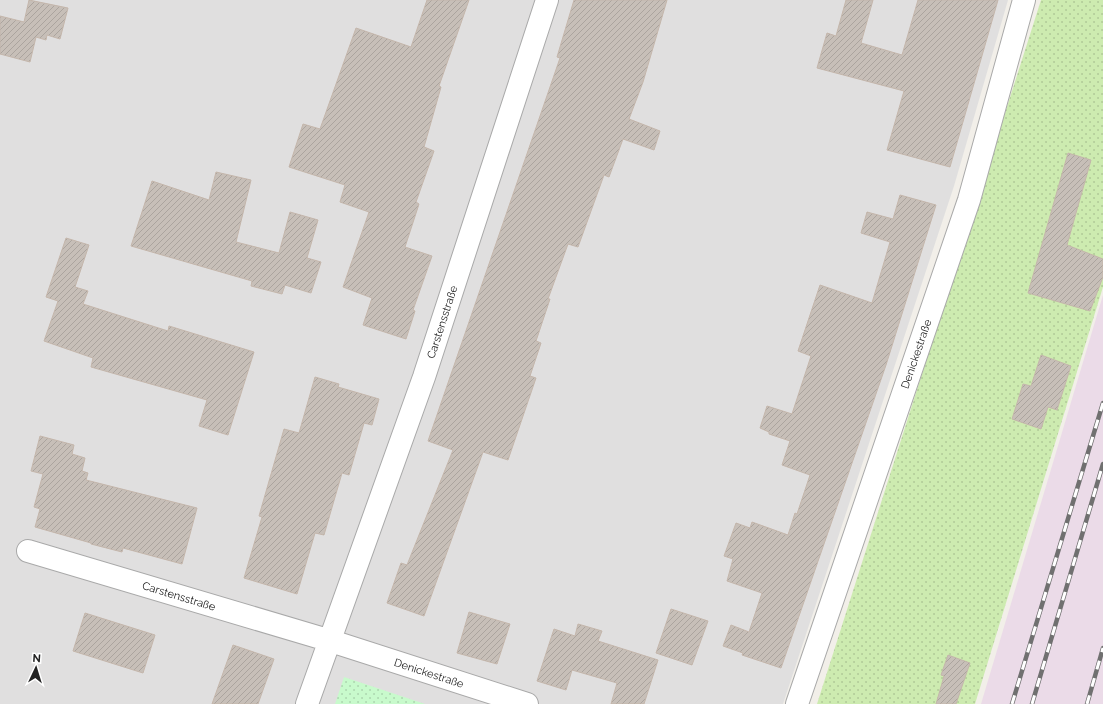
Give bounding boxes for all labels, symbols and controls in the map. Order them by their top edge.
street label: Carstensstraße [425,284,461,360]
street label: Denickestraße [899,317,935,391]
street label: Carstensstraße [141,579,218,614]
north arrow [16,648,56,688]
text: N [32,652,41,665]
street label: Denickestraße [392,656,466,691]

